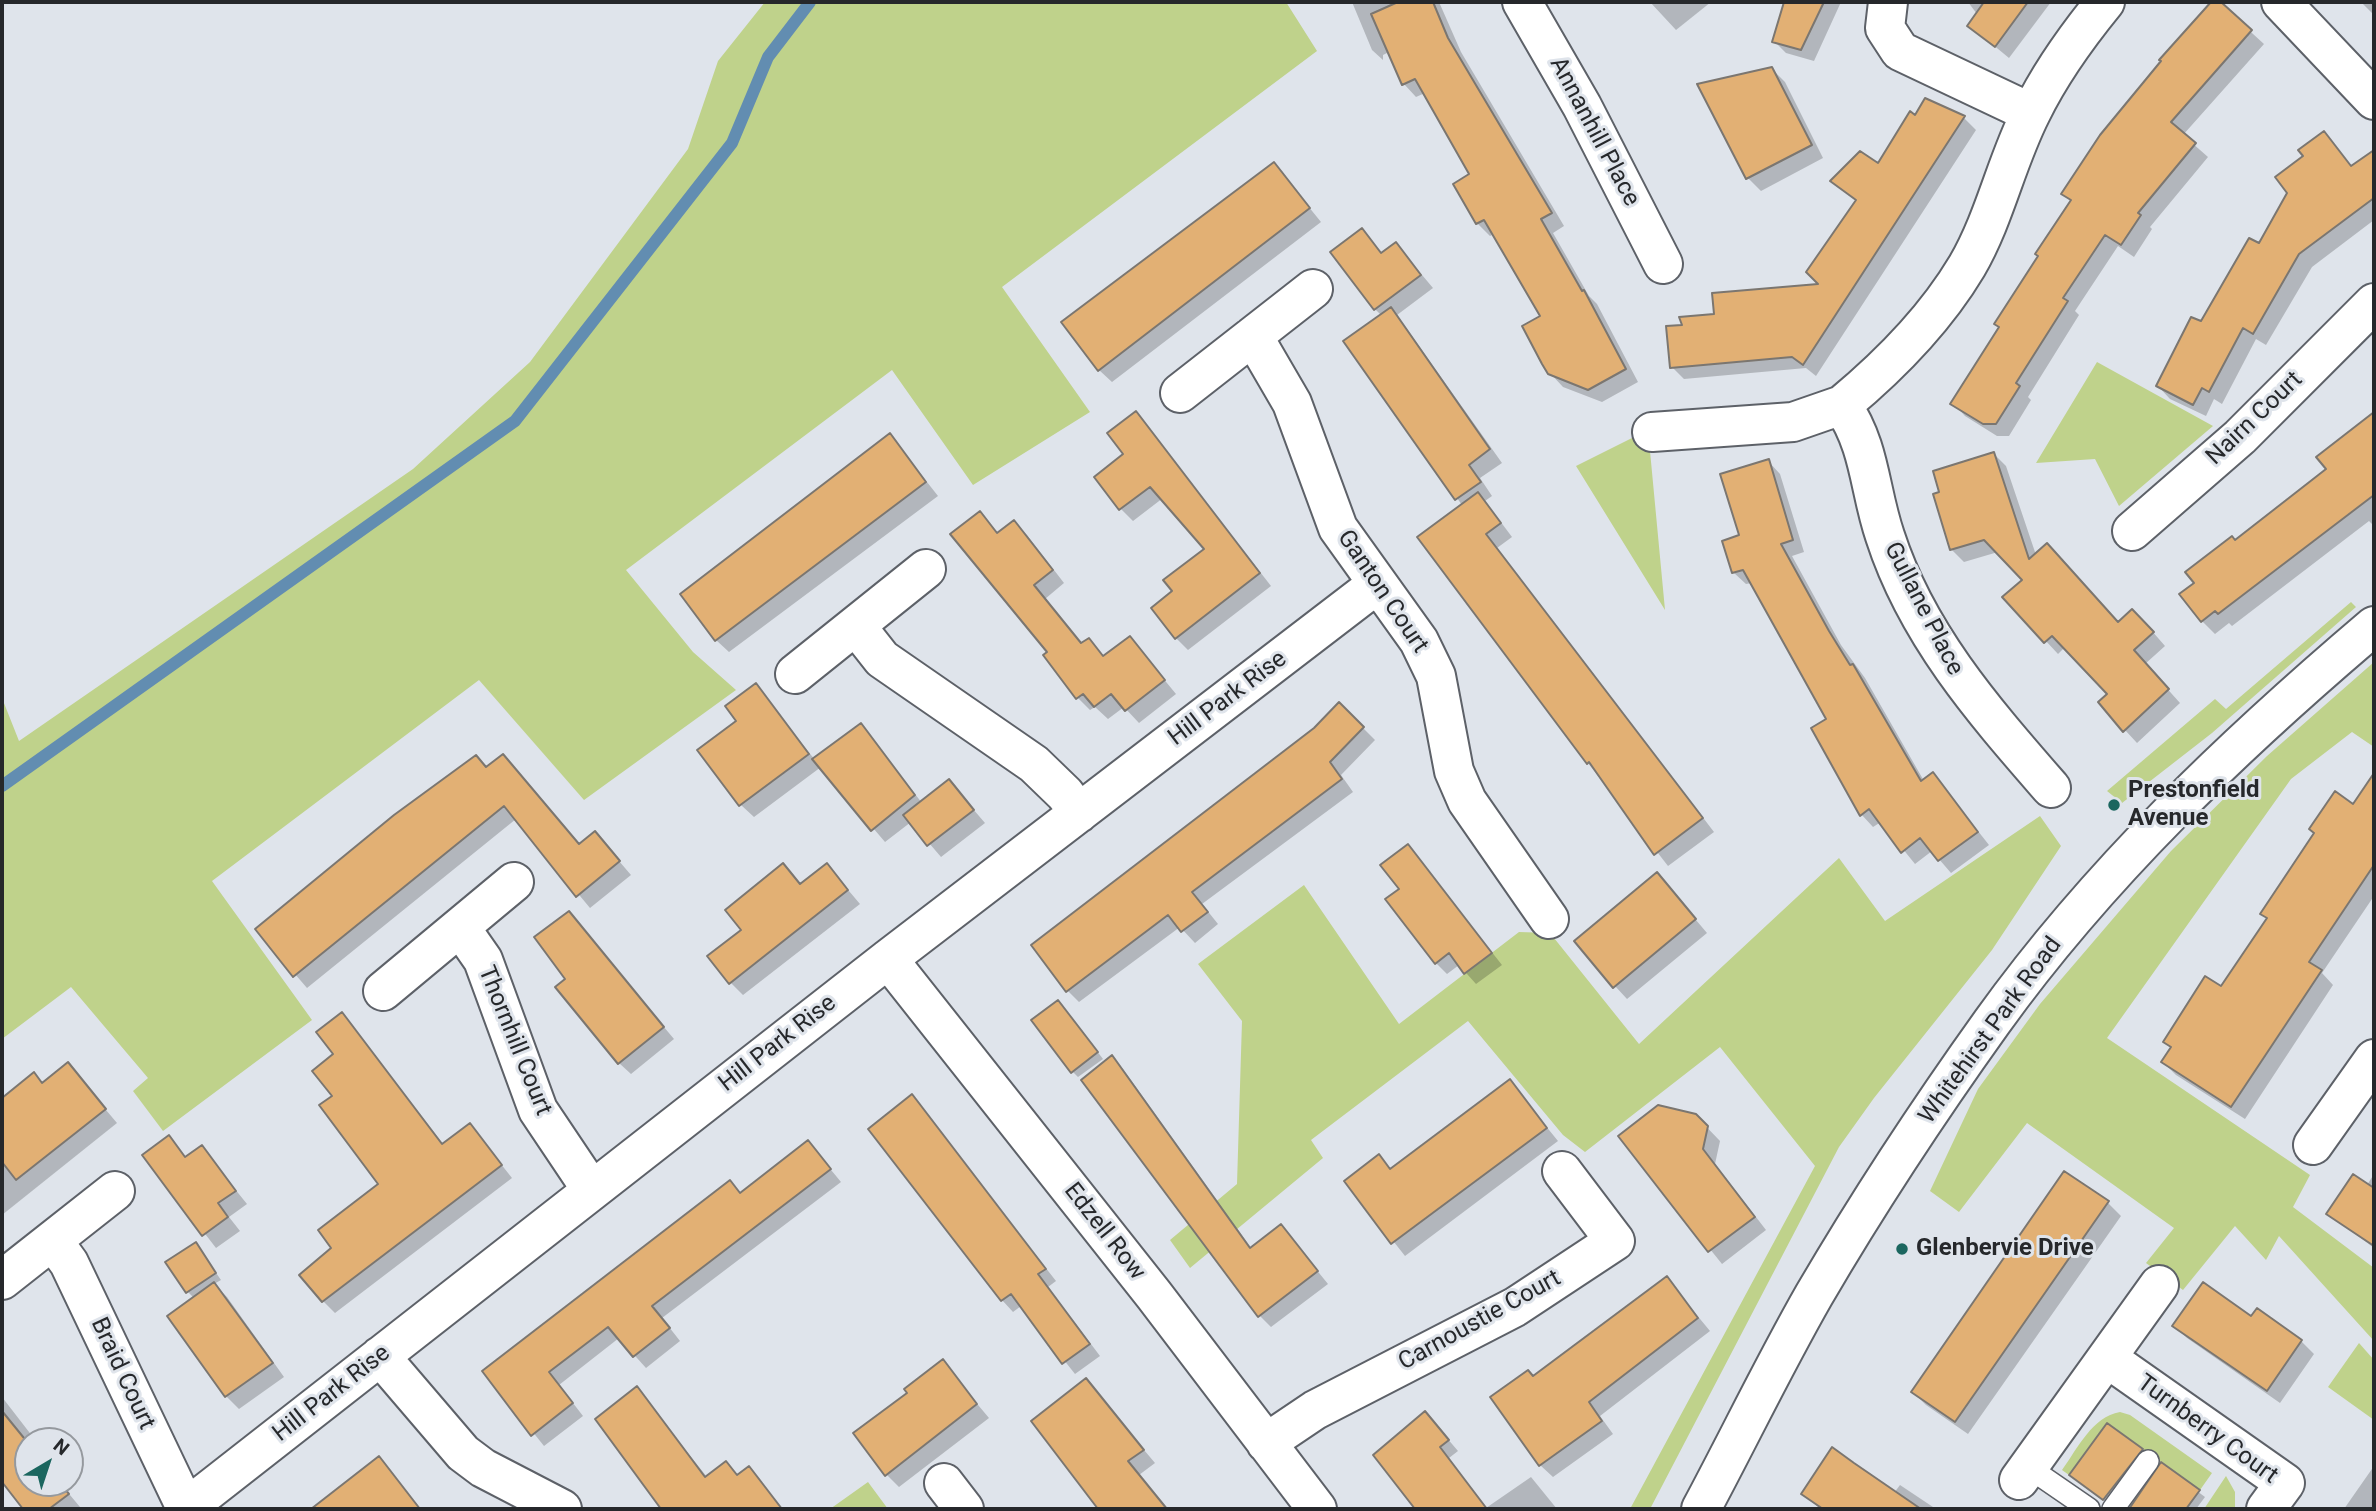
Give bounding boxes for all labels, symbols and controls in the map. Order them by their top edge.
street label: Annanhill Place [1543,53,1645,211]
street label: Nairn Court [2201,366,2309,472]
street label: Ganton Court [1330,525,1434,659]
street label: Gullane Place [1877,538,1969,680]
street label: Hill Park Rise [1163,645,1293,753]
place label: Prestonfield Avenue [2128,777,2260,833]
marker: Prestonfield Avenue [2106,797,2122,813]
street label: Whitehirst Park Road [1914,932,2068,1130]
street label: Thornhill Court [471,962,557,1120]
street label: Hill Park Rise [714,989,842,1099]
street label: Edzell Row [1057,1178,1151,1286]
place label: Glenbervie Drive [1916,1235,2094,1263]
marker: Glenbervie Drive [1894,1241,1910,1257]
street label: Carnoustie Court [1394,1265,1566,1377]
street label: Braid Court [84,1313,160,1435]
street label: Hill Park Rise [268,1339,396,1449]
street label: Turnberry Court [2131,1369,2283,1491]
north arrow [14,1427,84,1497]
text: N [49,1434,74,1460]

